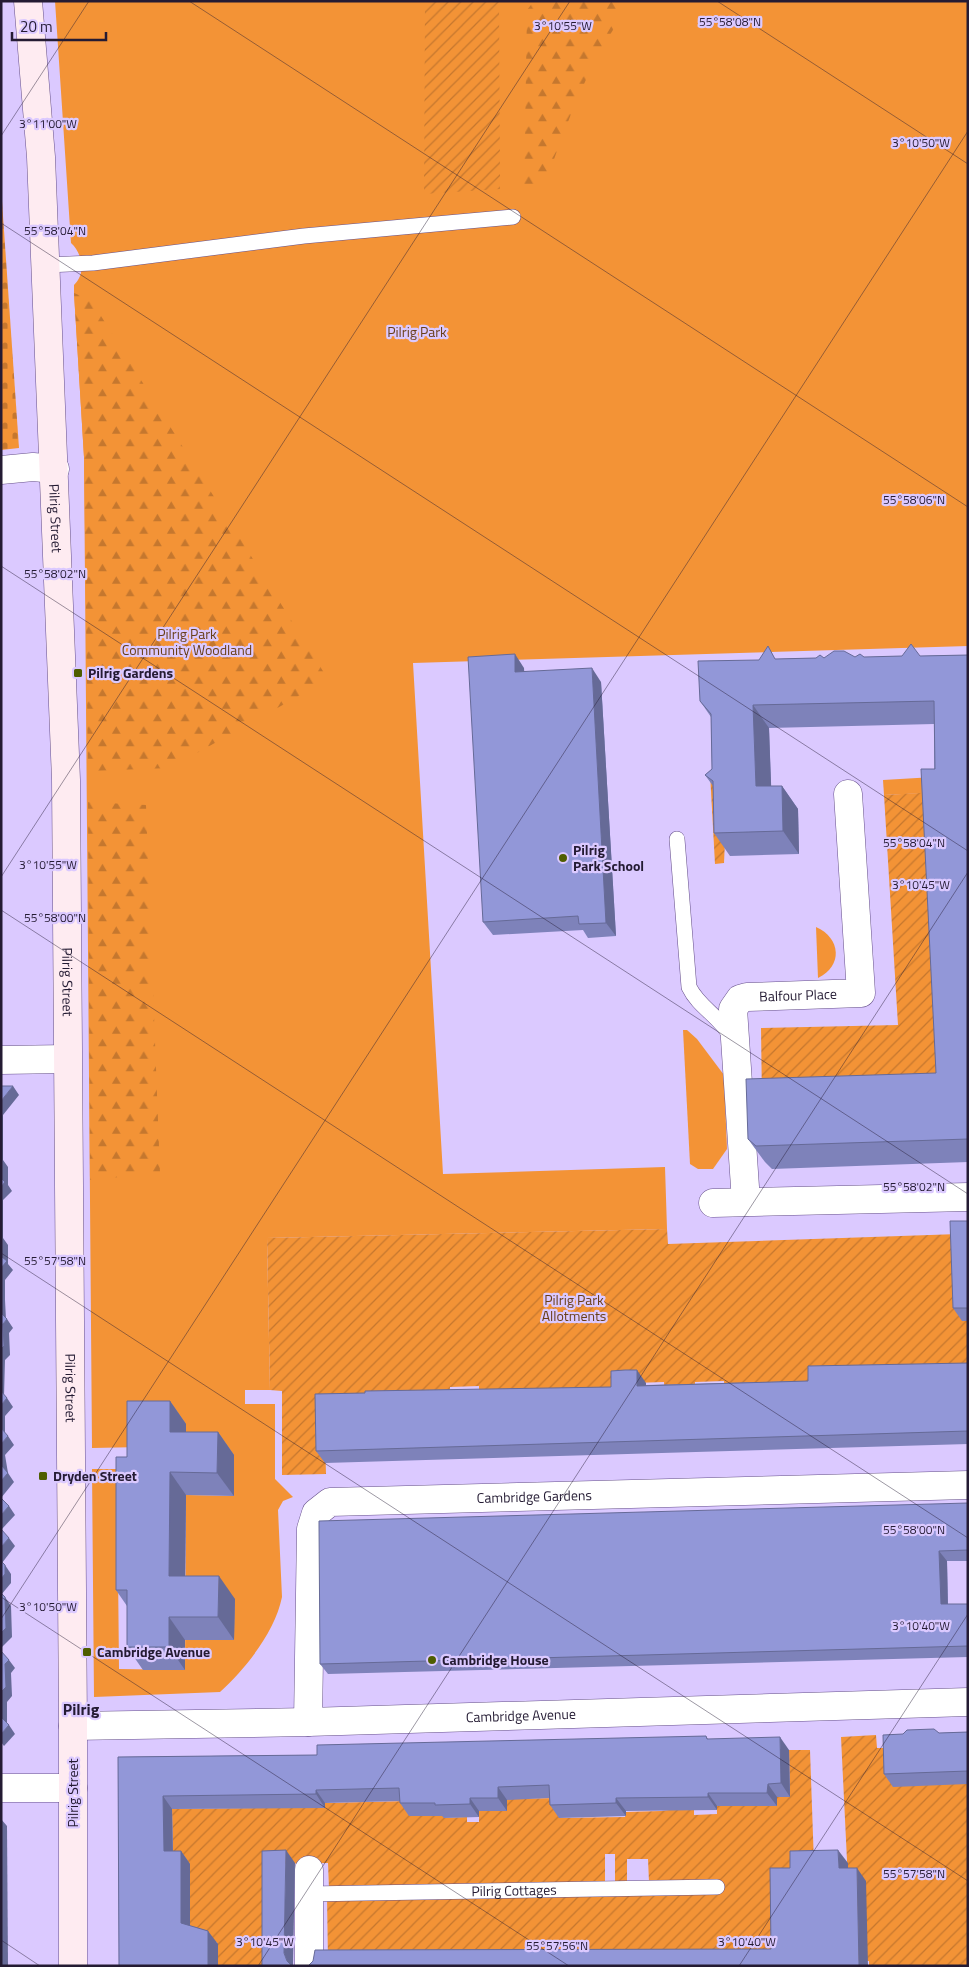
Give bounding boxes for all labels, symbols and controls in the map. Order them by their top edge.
scale bar [12,10,106,42]
text: 55°58'08"N [699,12,761,31]
text: 20 m [20,15,53,38]
text: 3°10'55"W [534,16,592,35]
text: 3°11'00"W [19,114,77,133]
text: 3°10'50"W [892,133,950,152]
text: 55°58'04"N [24,221,86,240]
park label: Pilrig Park [387,321,447,342]
street label: Pilrig Street [44,483,68,553]
text: 55°58'06"N [883,490,945,509]
text: 55°58'02"N [24,564,86,583]
park label: Pilrig Park Community Woodland [122,623,252,660]
place label: Pilrig Gardens [88,662,173,683]
marker: Pilrig Gardens [72,667,84,679]
text: 55°58'04"N [883,833,945,852]
place label: Pilrig Park School [573,839,644,876]
marker: Pilrig Park School [557,852,569,864]
text: 3°10'55"W [19,855,77,874]
text: 3°10'45"W [892,875,950,894]
text: 55°58'00"N [24,908,86,927]
street label: Pilrig Street [57,947,79,1017]
street label: Balfour Place [759,983,837,1007]
text: 55°58'02"N [883,1177,945,1196]
text: 55°57'58"N [24,1251,86,1270]
park label: Pilrig Park Allotments [542,1289,606,1326]
street label: Pilrig Street [60,1353,82,1423]
place label: Dryden Street [53,1465,137,1486]
marker: Dryden Street [37,1470,49,1482]
street label: Cambridge Gardens [476,1484,592,1508]
text: 55°58'00"N [883,1520,945,1539]
text: 3°10'50"W [19,1597,77,1616]
text: 3°10'40"W [892,1616,950,1635]
place label: Cambridge Avenue [97,1641,210,1662]
marker: Cambridge Avenue [81,1646,93,1658]
place label: Cambridge House [442,1649,549,1670]
marker: Cambridge House [426,1654,438,1666]
district label: Pilrig [63,1697,100,1721]
street label: Cambridge Avenue [465,1703,576,1727]
street label: Pilrig Street [62,1758,83,1827]
text: 55°57'58"N [883,1864,945,1883]
street label: Pilrig Cottages [471,1879,557,1901]
text: 3°10'45"W [236,1932,294,1951]
text: 3°10'40"W [718,1932,776,1951]
text: 55°57'56"N [526,1936,588,1955]

